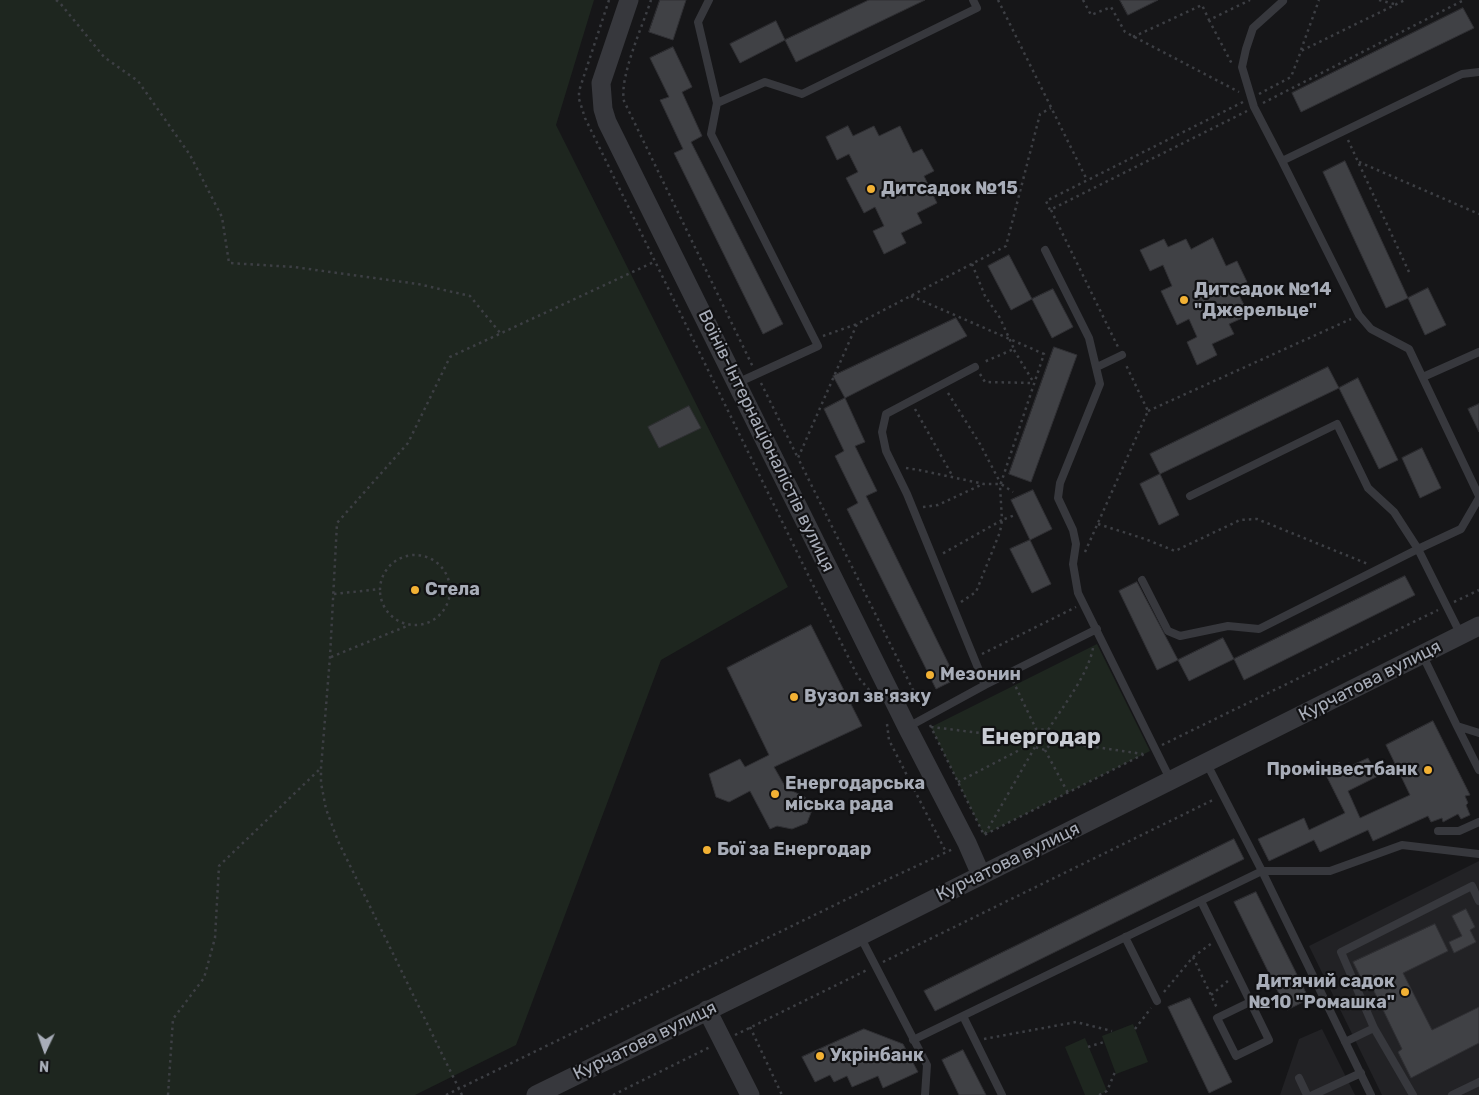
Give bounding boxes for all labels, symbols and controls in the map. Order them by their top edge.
place label: Дитсадок №15 [881,178,1018,200]
marker: Дитсадок №15 [865,183,877,195]
place label: Дитсадок №14 "Джерельце" [1194,279,1331,322]
marker: Дитсадок №14 "Джерельце" [1178,294,1190,306]
street label: Воїнів-Інтернаціоналістів вулиця [693,306,839,576]
place label: Стела [425,579,480,601]
marker: Стела [409,584,421,596]
street label: Курчатова вулиця [1295,636,1445,726]
place label: Мезонин [940,664,1021,686]
marker: Мезонин [924,669,936,681]
place label: Вузол зв'язку [804,686,931,708]
marker: Вузол зв'язку [788,691,800,703]
district label: Енергодар [981,725,1101,751]
place label: Промінвестбанк [1266,759,1418,781]
marker: Промінвестбанк [1422,764,1434,776]
place label: Енергодарська міська рада [785,773,925,816]
marker: Енергодарська міська рада [769,788,781,800]
street label: Курчатова вулиця [933,818,1083,906]
place label: Бої за Енергодар [717,839,871,861]
marker: Бої за Енергодар [701,844,713,856]
place label: Дитячий садок №10 "Ромашка" [1248,971,1395,1014]
marker: Дитячий садок №10 "Ромашка" [1399,986,1411,998]
street label: Курчатова вулиця [570,997,720,1085]
north arrow [20,1025,70,1075]
place label: Укрінбанк [830,1045,924,1067]
marker: Укрінбанк [814,1050,826,1062]
text: N [39,1057,50,1074]

